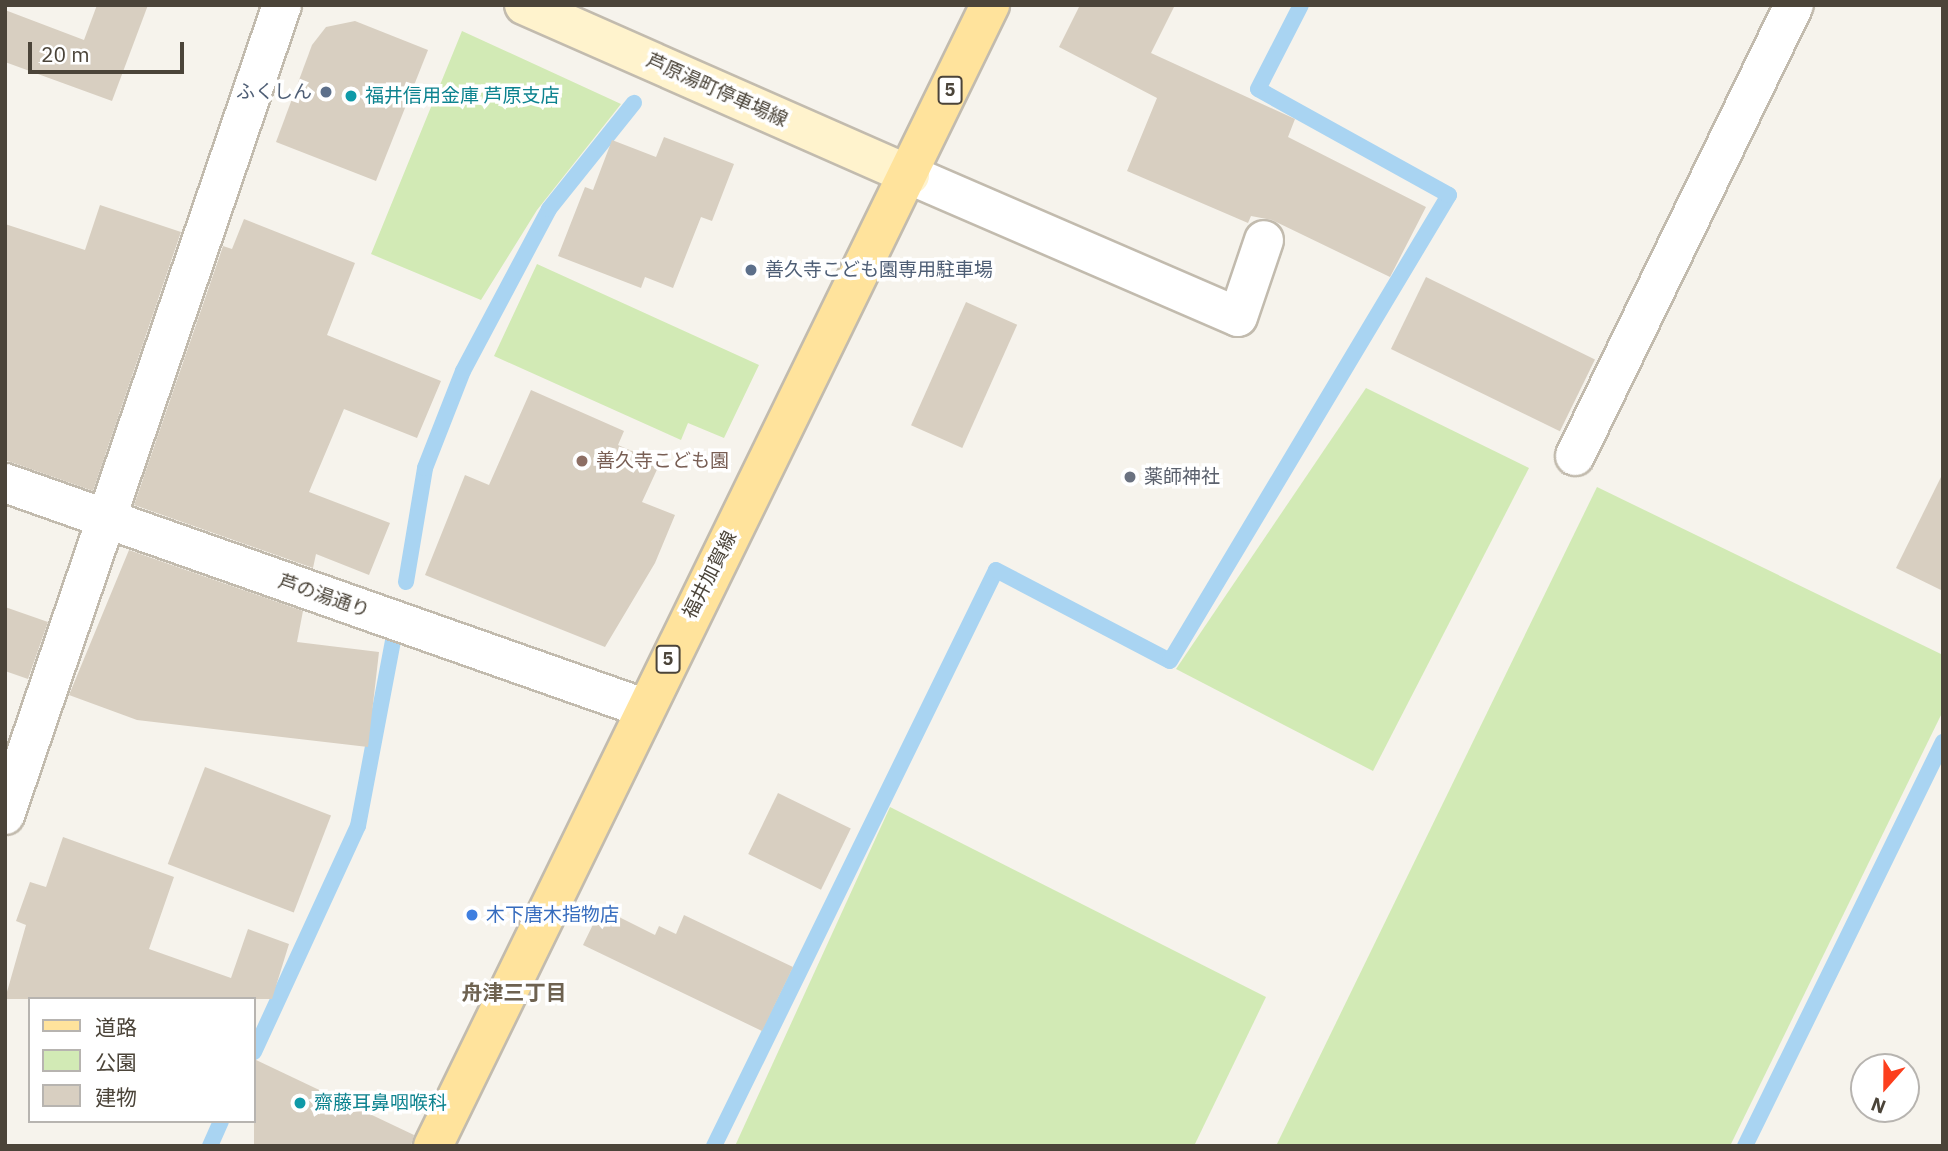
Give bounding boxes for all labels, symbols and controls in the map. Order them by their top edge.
scale bar [32,28,187,72]
text: 20 m [41,40,90,68]
street label: 芦原湯町停車場線 [643,49,791,131]
road number: 5 [936,76,964,104]
place label: ふくしん [236,81,312,103]
marker: ふくしん [318,84,334,100]
place label: 福井信用金庫 芦原支店 [365,85,559,107]
marker: 福井信用金庫 芦原支店 [343,88,359,104]
place label: 善久寺こども園専用駐車場 [765,259,993,281]
marker: 善久寺こども園専用駐車場 [743,262,759,278]
place label: 善久寺こども園 [596,450,729,472]
marker: 善久寺こども園 [574,453,590,469]
place label: 薬師神社 [1144,466,1220,488]
marker: 薬師神社 [1122,469,1138,485]
street label: 福井加賀線 [678,528,742,622]
street label: 芦の湯通り [275,570,373,622]
road number: 5 [654,644,682,674]
place label: 木下唐木指物店 [486,904,619,926]
marker: 木下唐木指物店 [464,907,480,923]
district label: 舟津三丁目 [462,979,566,1005]
legend [28,997,256,1123]
text: 道路 [95,1013,137,1041]
text: 公園 [95,1048,137,1076]
north arrow [1850,1053,1920,1123]
text: 建物 [95,1083,137,1111]
place label: 齋藤耳鼻咽喉科 [314,1092,447,1114]
text: N [1867,1092,1889,1119]
marker: 齋藤耳鼻咽喉科 [292,1095,308,1111]

